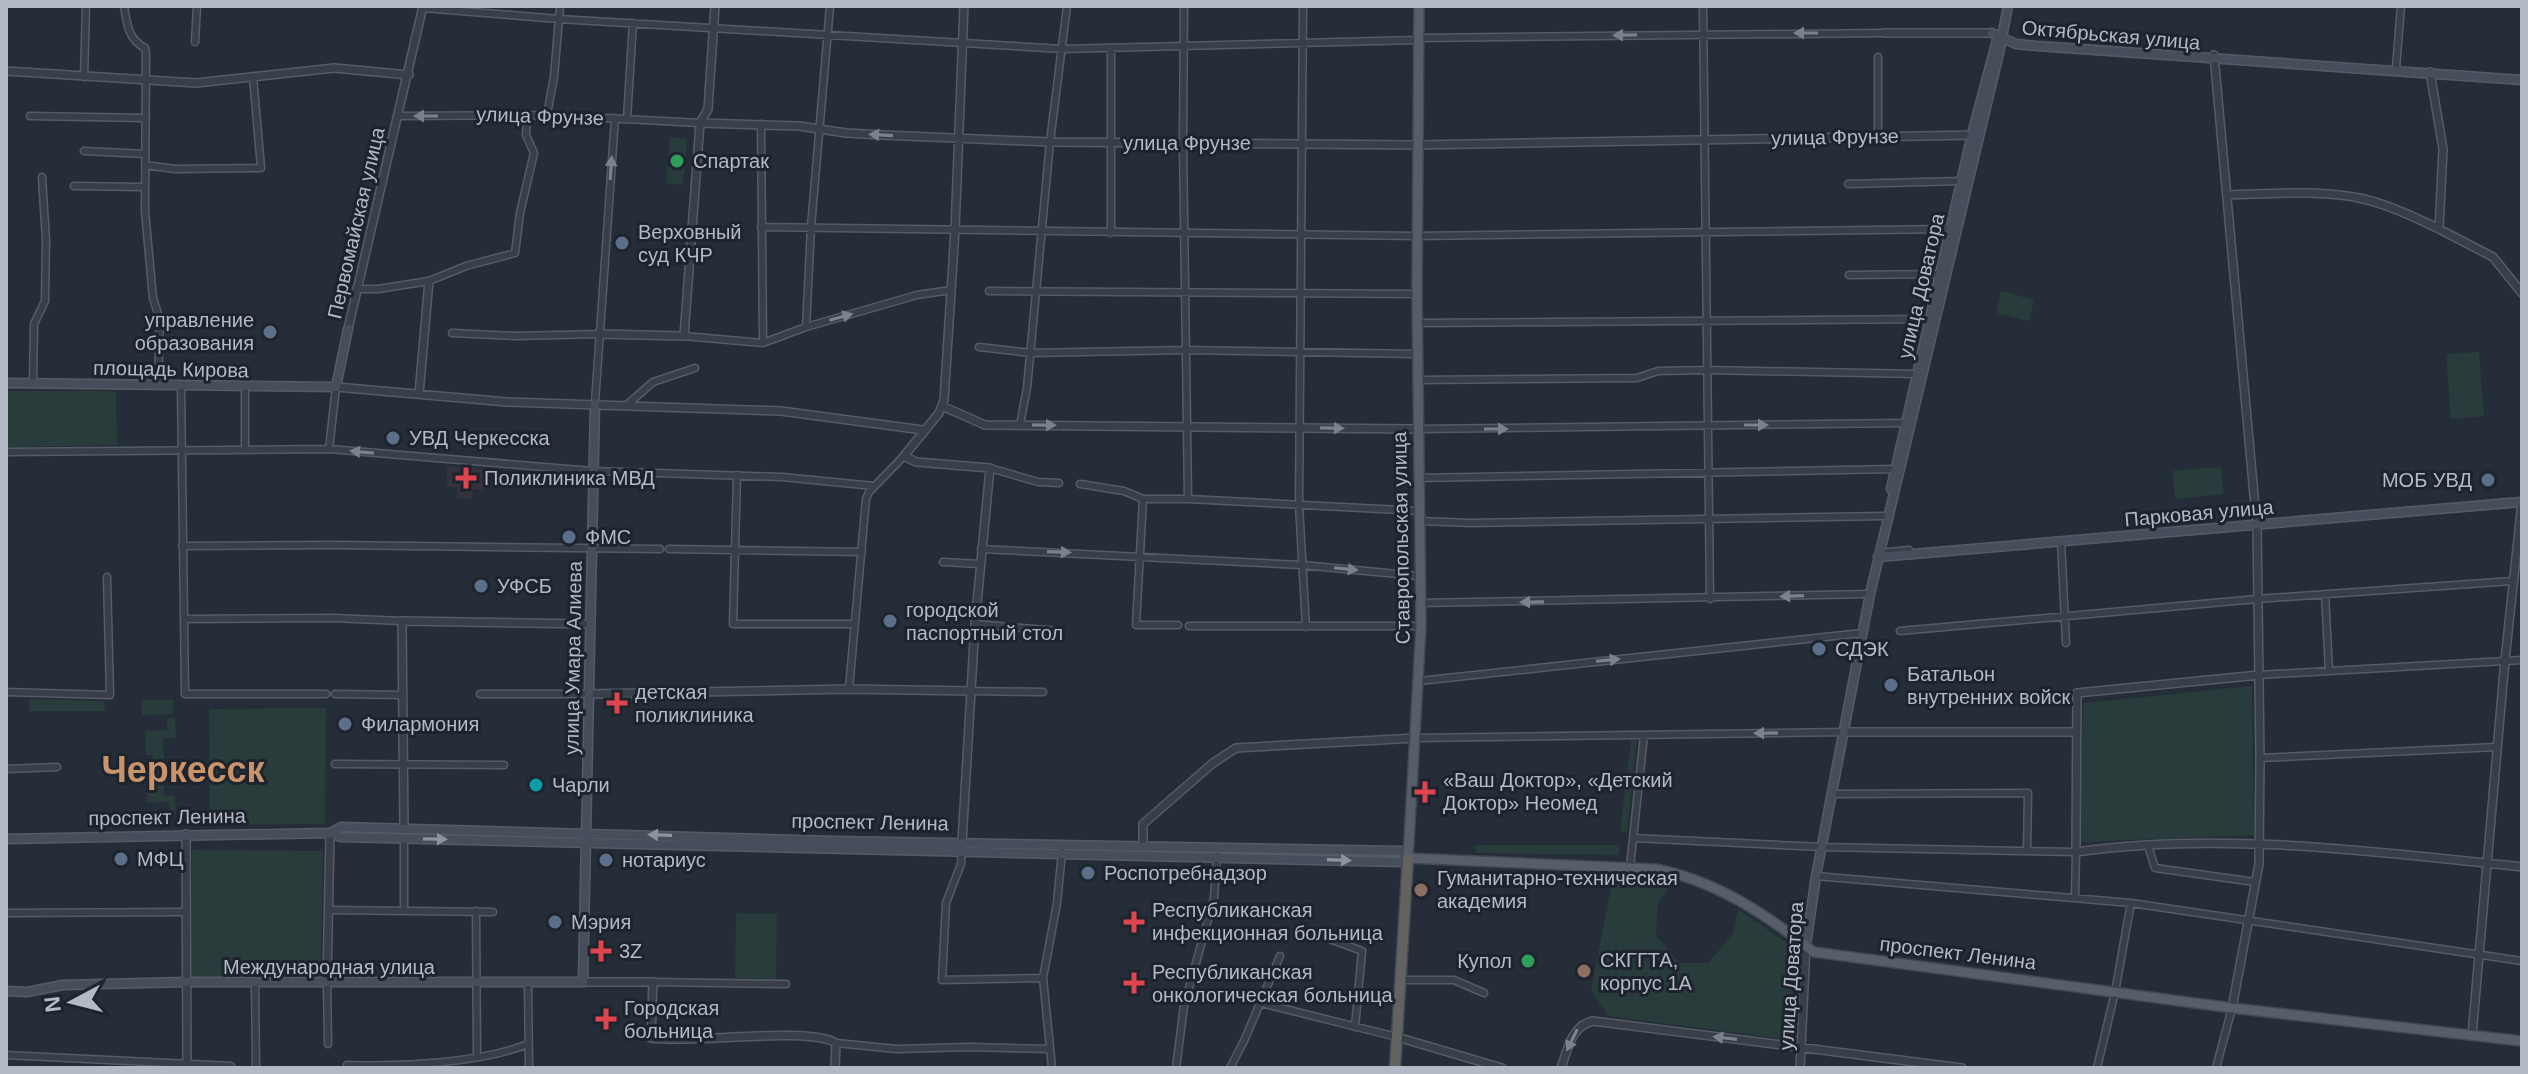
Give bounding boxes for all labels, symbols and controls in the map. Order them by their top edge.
street label: Октябрьская улица [2021,16,2202,54]
one-way arrow [1793,27,1818,39]
one-way arrow [1612,28,1637,41]
street label: улица Фрунзе [476,103,604,129]
one-way arrow [413,110,438,122]
street label: Первомайская улица [323,124,389,321]
street label: улица Фрунзе [1771,125,1899,149]
one-way arrow [868,128,893,141]
street label: улица Фрунзе [1123,132,1251,154]
place label: Спартак [693,150,769,172]
marker: Спартак [668,152,686,170]
one-way arrow [605,155,618,180]
street label: улица Доватора [1894,210,1949,361]
place label: Верховный суд КЧР [638,221,741,266]
marker: Верховный суд КЧР [613,234,631,252]
place label: управление образования [135,309,254,354]
one-way arrow [830,310,854,323]
marker: управление образования [261,323,279,341]
street label: площадь Кирова [93,357,250,381]
one-way arrow [1032,419,1057,431]
one-way arrow [1744,419,1769,431]
one-way arrow [1320,422,1345,435]
one-way arrow [1484,422,1509,435]
place label: УВД Черкесска [409,427,551,449]
marker: УВД Черкесска [384,429,402,447]
street label: Ставропольская улица [1388,431,1414,645]
one-way arrow [349,445,374,458]
marker: Поликлиника МВД [455,467,477,489]
place label: Поликлиника МВД [484,467,655,489]
place label: МОБ УВД [2382,469,2472,491]
marker: МОБ УВД [2479,471,2497,489]
street label: Парковая улица [2124,495,2275,530]
place label: ФМС [585,526,631,548]
marker: ФМС [560,528,578,546]
one-way arrow [1047,546,1072,559]
street label: улица Умара Алиева [560,560,586,755]
one-way arrow [1334,563,1359,576]
place label: УФСБ [497,575,552,597]
marker: УФСБ [472,577,490,595]
one-way arrow [1779,590,1804,603]
one-way arrow [1519,596,1544,608]
place label: городской паспортный стол [906,599,1063,644]
marker: городской паспортный стол [881,612,899,630]
place label: СДЭК [1835,638,1889,660]
marker: СДЭК [1810,640,1828,658]
one-way arrow [1596,653,1621,666]
place label: Батальон внутренних войск [1907,663,2071,708]
marker: Батальон внутренних войск [1882,676,1900,694]
place label: детская поликлиника [635,681,755,726]
marker: детская поликлиника [606,692,628,714]
place label: Филармония [361,713,479,735]
marker: Филармония [336,715,354,733]
one-way arrow [1753,727,1778,739]
district label: Черкесск [102,749,265,790]
place label: «Ваш Доктор», «Детский Доктор» Неомед [1443,769,1673,814]
place label: Чарли [552,774,610,796]
marker: Чарли [527,776,545,794]
marker: «Ваш Доктор», «Детский Доктор» Неомед [1414,781,1436,803]
street label: проспект Ленина [88,805,247,829]
street label: проспект Ленина [791,810,950,834]
one-way arrow [647,828,672,841]
one-way arrow [423,833,448,846]
place label: МФЦ [137,848,184,870]
place label: нотариус [622,849,706,871]
marker: МФЦ [112,850,130,868]
marker: нотариус [597,851,615,869]
one-way arrow [1327,854,1352,866]
place label: Роспотребнадзор [1104,862,1267,884]
marker: Роспотребнадзор [1079,864,1097,882]
place label: Гуманитарно-техническая академия [1437,867,1678,912]
marker: Гуманитарно-техническая академия [1412,881,1430,899]
place label: Республиканская инфекционная больница [1152,899,1384,944]
street label: улица Доватора [1775,900,1807,1051]
place label: Мэрия [571,911,631,933]
marker: Республиканская инфекционная больница [1123,911,1145,933]
marker: Мэрия [546,913,564,931]
street label: проспект Ленина [1879,932,2038,974]
marker: 3Z [590,940,612,962]
place label: 3Z [619,940,642,962]
place label: СКГГТА, корпус 1А [1600,949,1693,994]
place label: Купол [1457,950,1512,972]
marker: Купол [1519,952,1537,970]
street label: Международная улица [223,956,436,978]
place label: Республиканская онкологическая больница [1152,961,1393,1006]
north arrow [32,962,112,1042]
marker: СКГГТА, корпус 1А [1575,962,1593,980]
marker: Республиканская онкологическая больница [1123,972,1145,994]
text: N [39,995,66,1014]
place label: Городская больница [624,997,719,1042]
marker: Городская больница [595,1008,617,1030]
one-way arrow [1565,1028,1579,1051]
one-way arrow [1712,1031,1737,1044]

